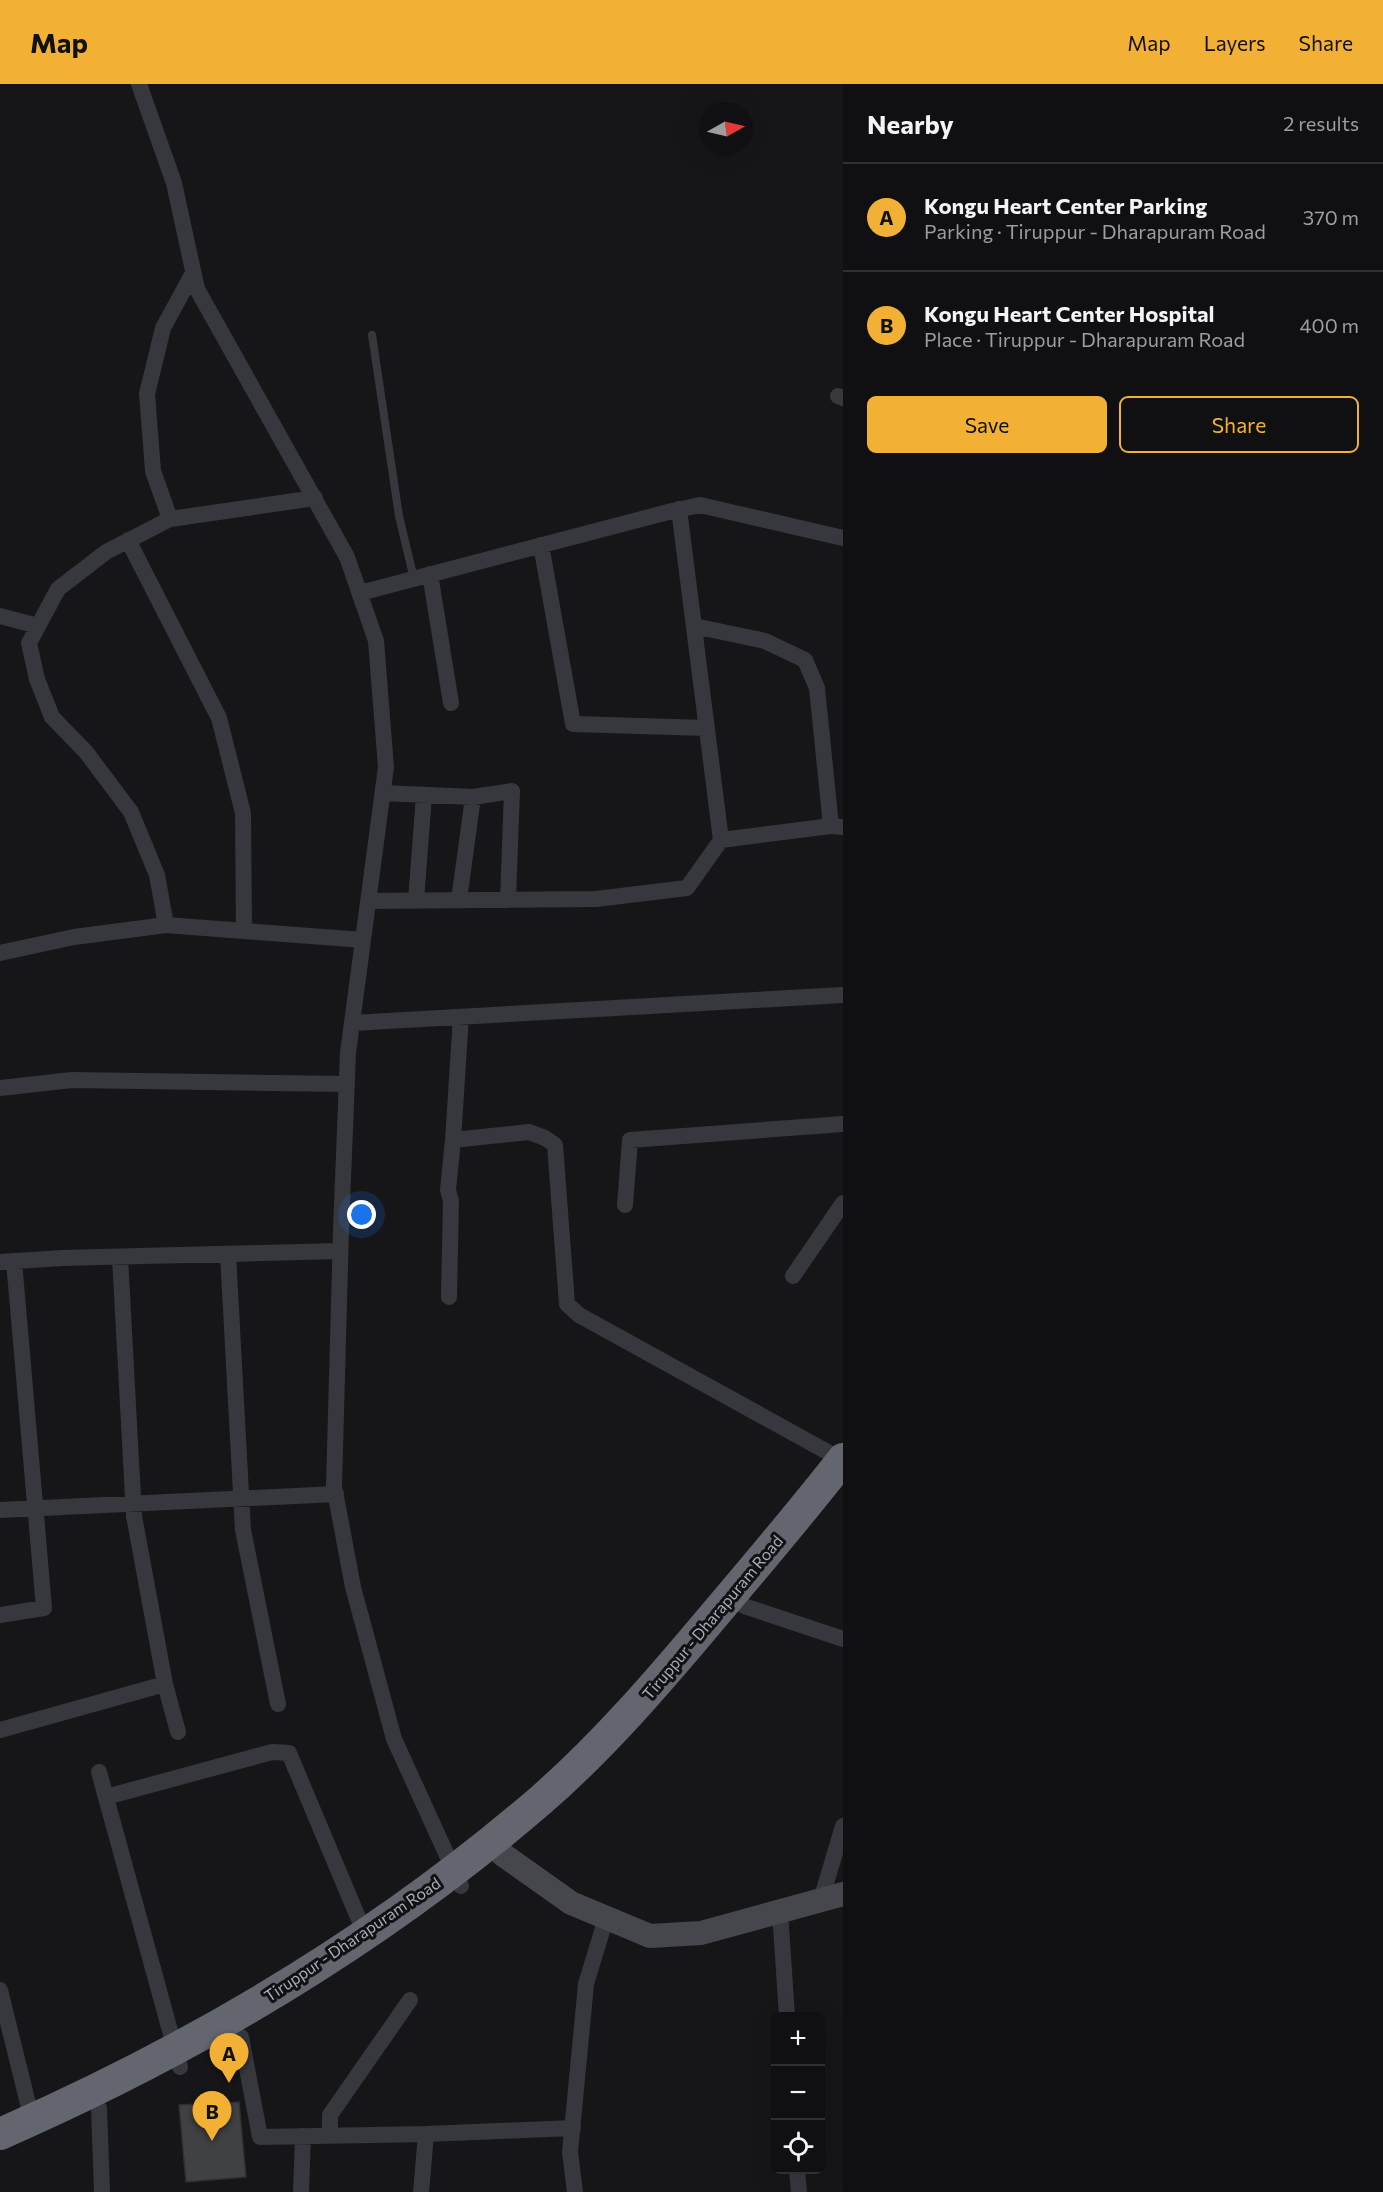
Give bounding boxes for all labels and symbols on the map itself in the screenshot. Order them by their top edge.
north arrow [699,102,753,156]
your location [347,1200,376,1229]
street label: Tiruppur - Dharapuram Road [638,1531,786,1703]
street label: Tiruppur - Dharapuram Road [260,1873,444,2005]
pin: A [210,2034,248,2083]
pin: B [192,2092,232,2141]

